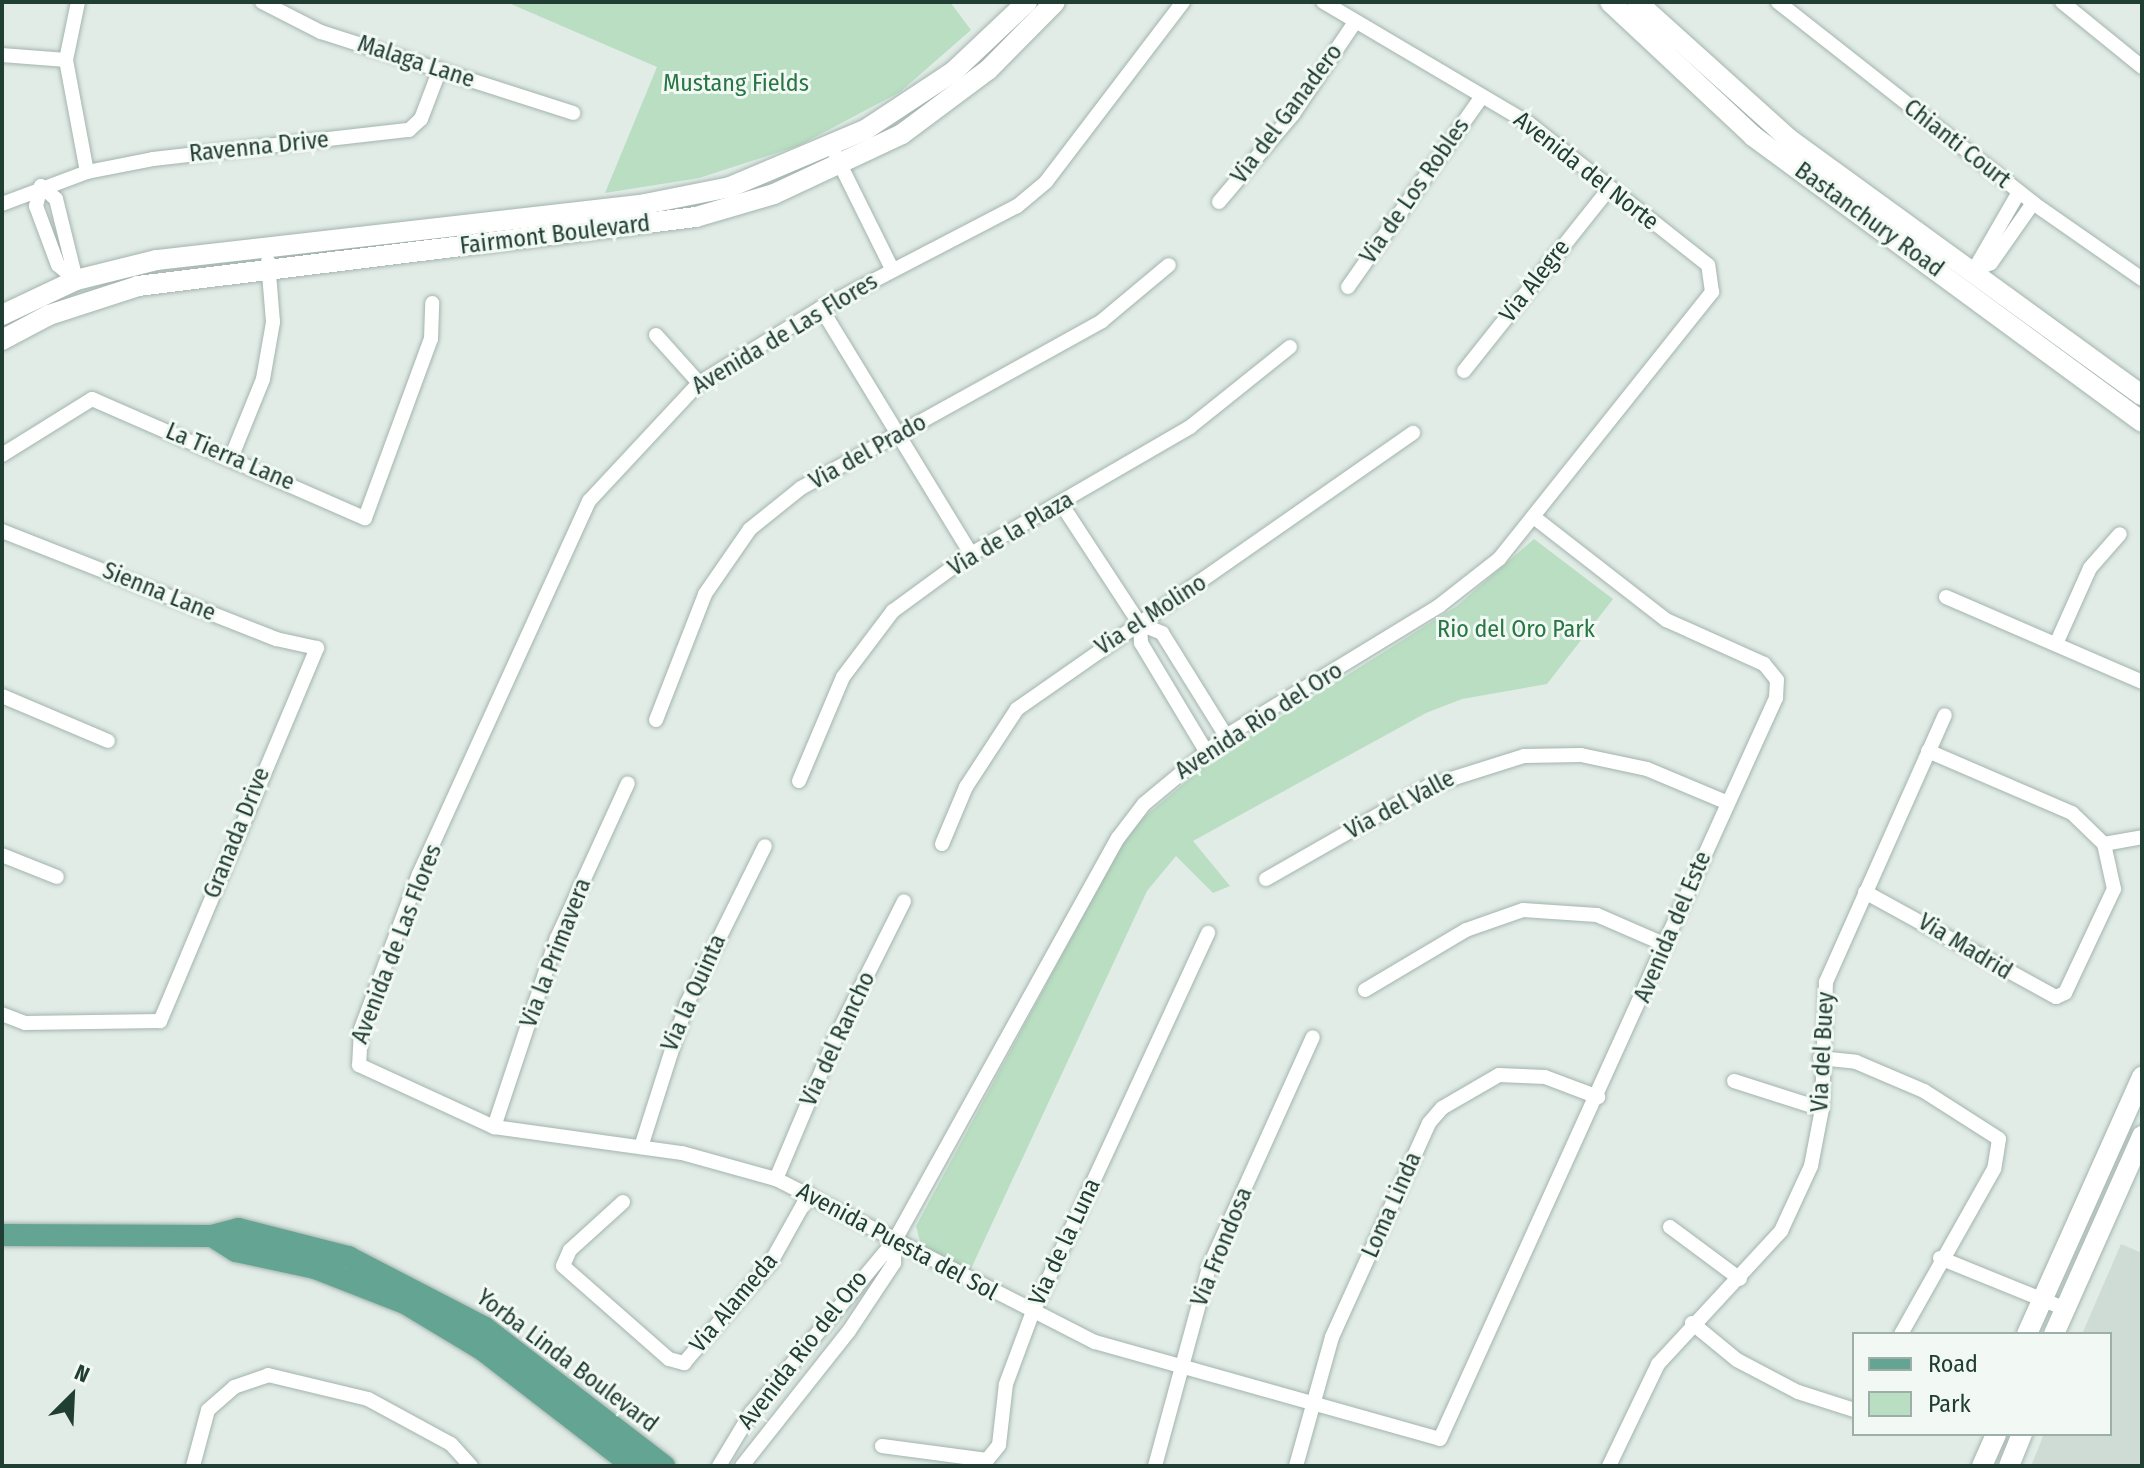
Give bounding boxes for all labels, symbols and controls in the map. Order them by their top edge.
street label: Malaga Lane [354,30,478,94]
street label: Via del Ganadero [1225,39,1349,189]
park label: Mustang Fields [663,70,809,98]
street label: Chianti Court [1898,93,2016,195]
street label: Avenida del Norte [1508,106,1664,236]
street label: Via de Los Robles [1354,113,1476,269]
street label: Ravenna Drive [188,125,330,169]
street label: Bastanchury Road [1789,156,1949,284]
street label: Fairmont Boulevard [458,209,652,261]
street label: Via Alegre [1494,234,1576,328]
street label: Avenida de Las Flores [687,267,883,401]
street label: Via del Prado [804,408,932,496]
street label: La Tierra Lane [161,417,299,497]
street label: Via de la Plaza [943,485,1079,583]
street label: Sienna Lane [98,556,220,628]
street label: Via el Molino [1090,568,1212,662]
park label: Rio del Oro Park [1437,616,1595,644]
street label: Avenida Rio del Oro [1170,656,1348,786]
street label: Granada Drive [198,763,276,903]
street label: Via del Valle [1340,764,1460,846]
street label: Avenida de Las Flores [346,840,448,1048]
street label: Avenida del Este [1628,847,1718,1007]
street label: Via la Primavera [514,874,598,1032]
street label: Via Madrid [1913,908,2017,986]
street label: Via la Quinta [655,930,733,1056]
street label: Via del Rancho [794,967,882,1111]
street label: Via del Buey [1805,991,1841,1113]
street label: Loma Linda [1356,1148,1428,1262]
street label: Via de la Luna [1023,1174,1107,1310]
street label: Avenida Puesta del Sol [792,1177,1002,1307]
street label: Via Frondosa [1185,1183,1259,1311]
street label: Via Alameda [684,1247,784,1359]
street label: Avenida Rio del Oro [732,1265,874,1435]
street label: Yorba Linda Boulevard [470,1283,664,1439]
legend [1852,1332,2112,1436]
text: Road [1928,1350,1978,1378]
north arrow [32,1356,112,1436]
text: N [70,1359,93,1389]
text: Park [1928,1390,1971,1418]

